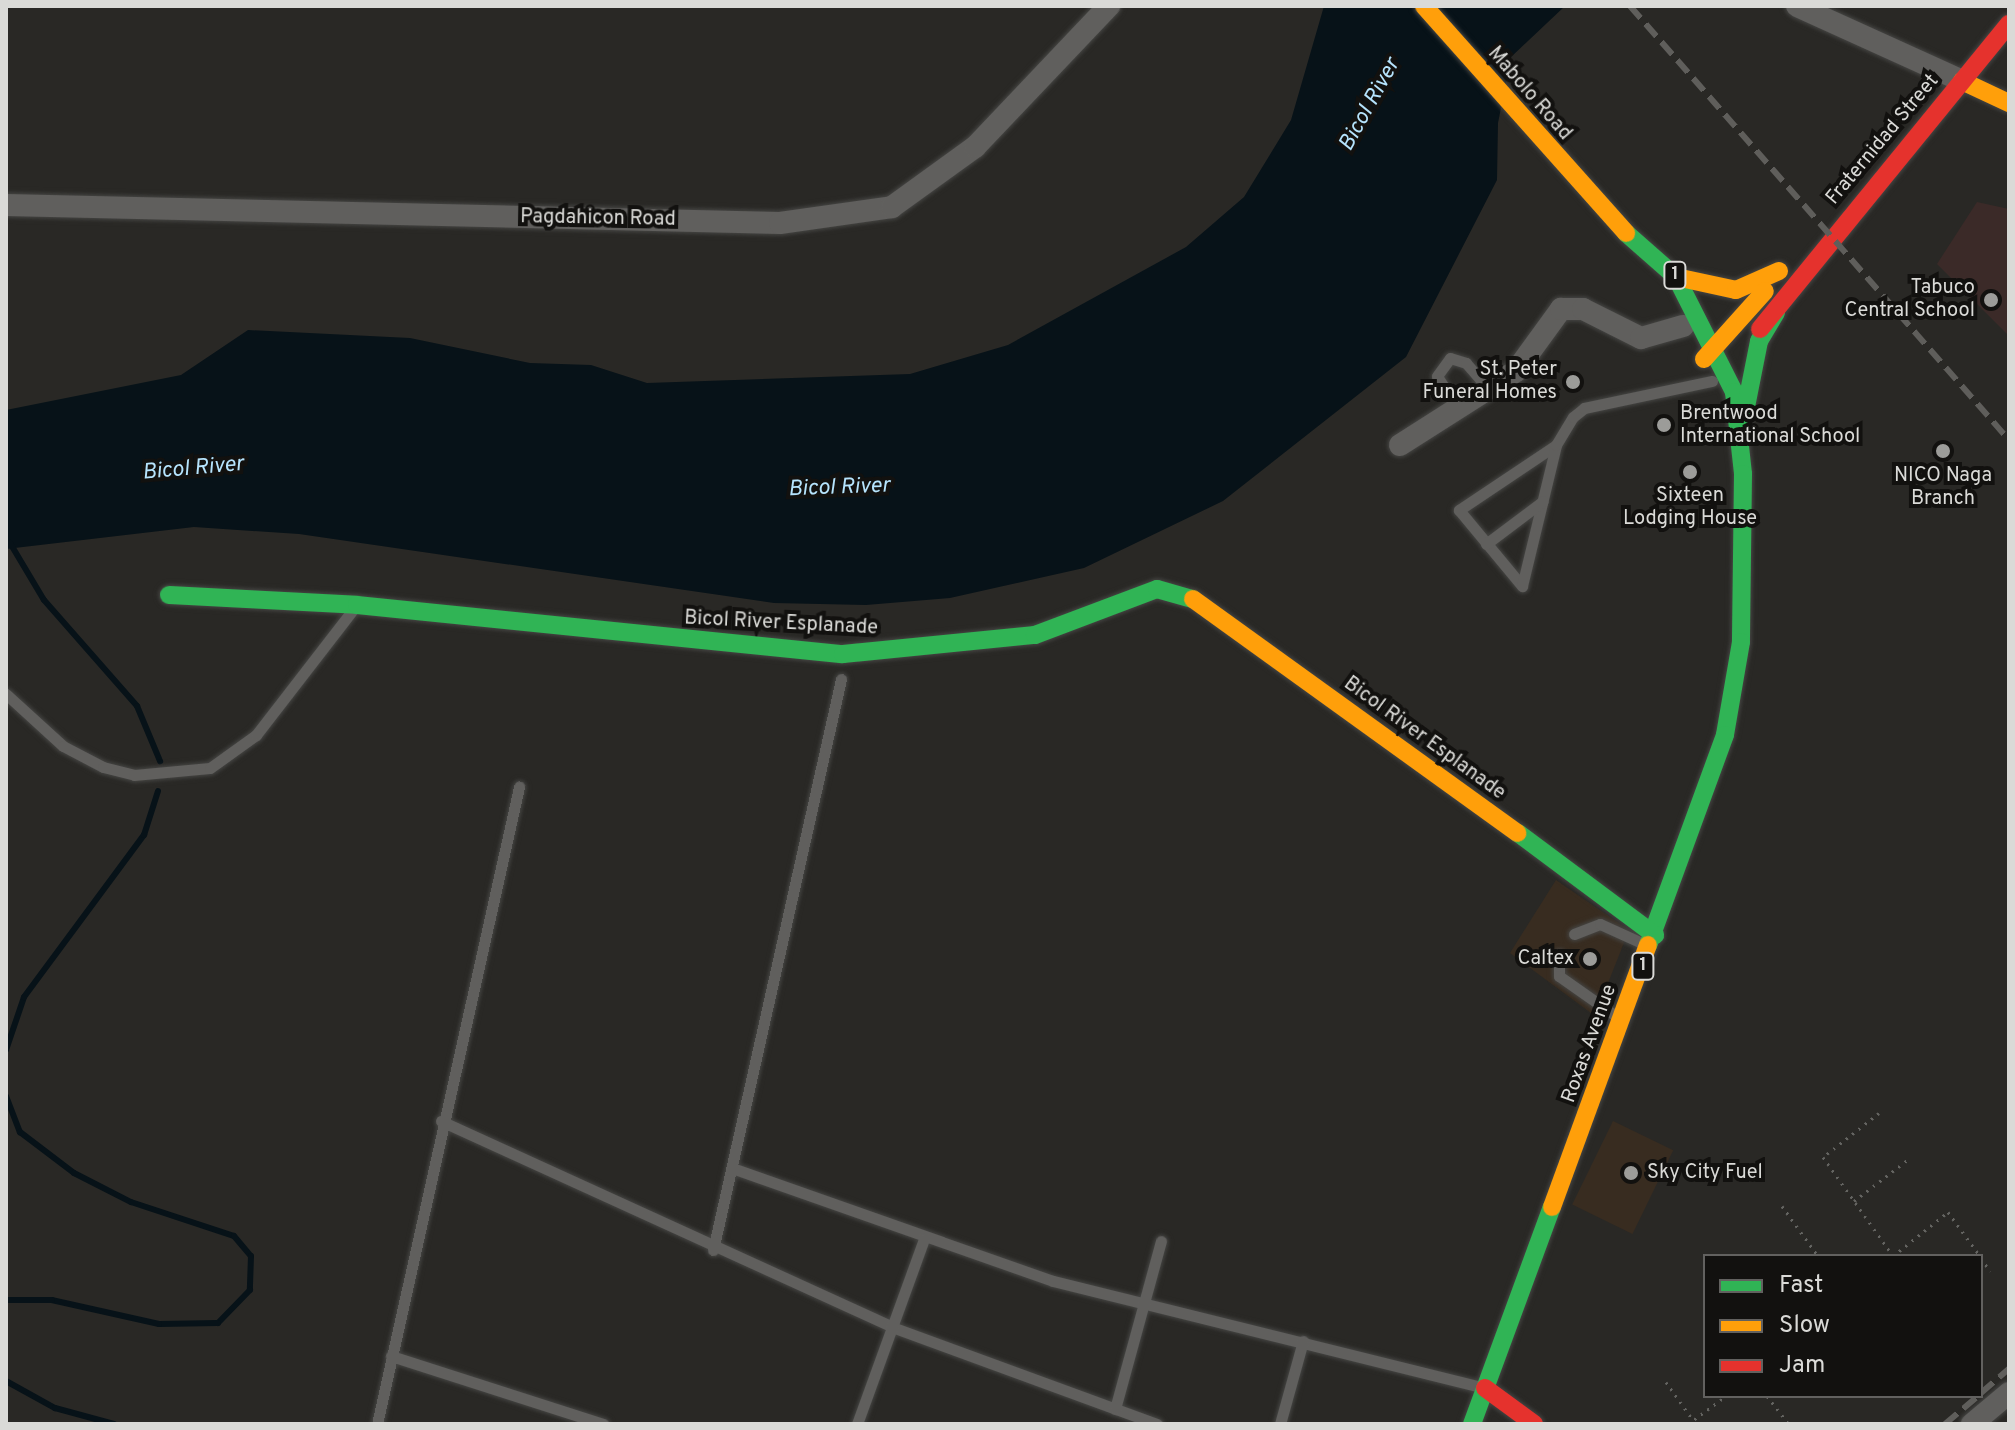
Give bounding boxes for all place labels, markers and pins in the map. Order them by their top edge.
place label: Tabuco Central School [1844,276,1975,323]
marker: Tabuco Central School [1982,291,2000,309]
place label: St. Peter Funeral Homes [1422,358,1557,405]
marker: St. Peter Funeral Homes [1564,373,1582,391]
place label: Brentwood International School [1680,402,1860,449]
marker: Brentwood International School [1655,416,1673,434]
marker: NICO Naga Branch [1934,442,1952,460]
marker: Sixteen Lodging House [1681,463,1699,481]
place label: NICO Naga Branch [1894,464,1992,511]
place label: Sixteen Lodging House [1623,484,1757,531]
place label: Caltex [1517,947,1574,971]
marker: Caltex [1581,950,1599,968]
place label: Sky City Fuel [1647,1161,1763,1185]
marker: Sky City Fuel [1622,1164,1640,1182]

